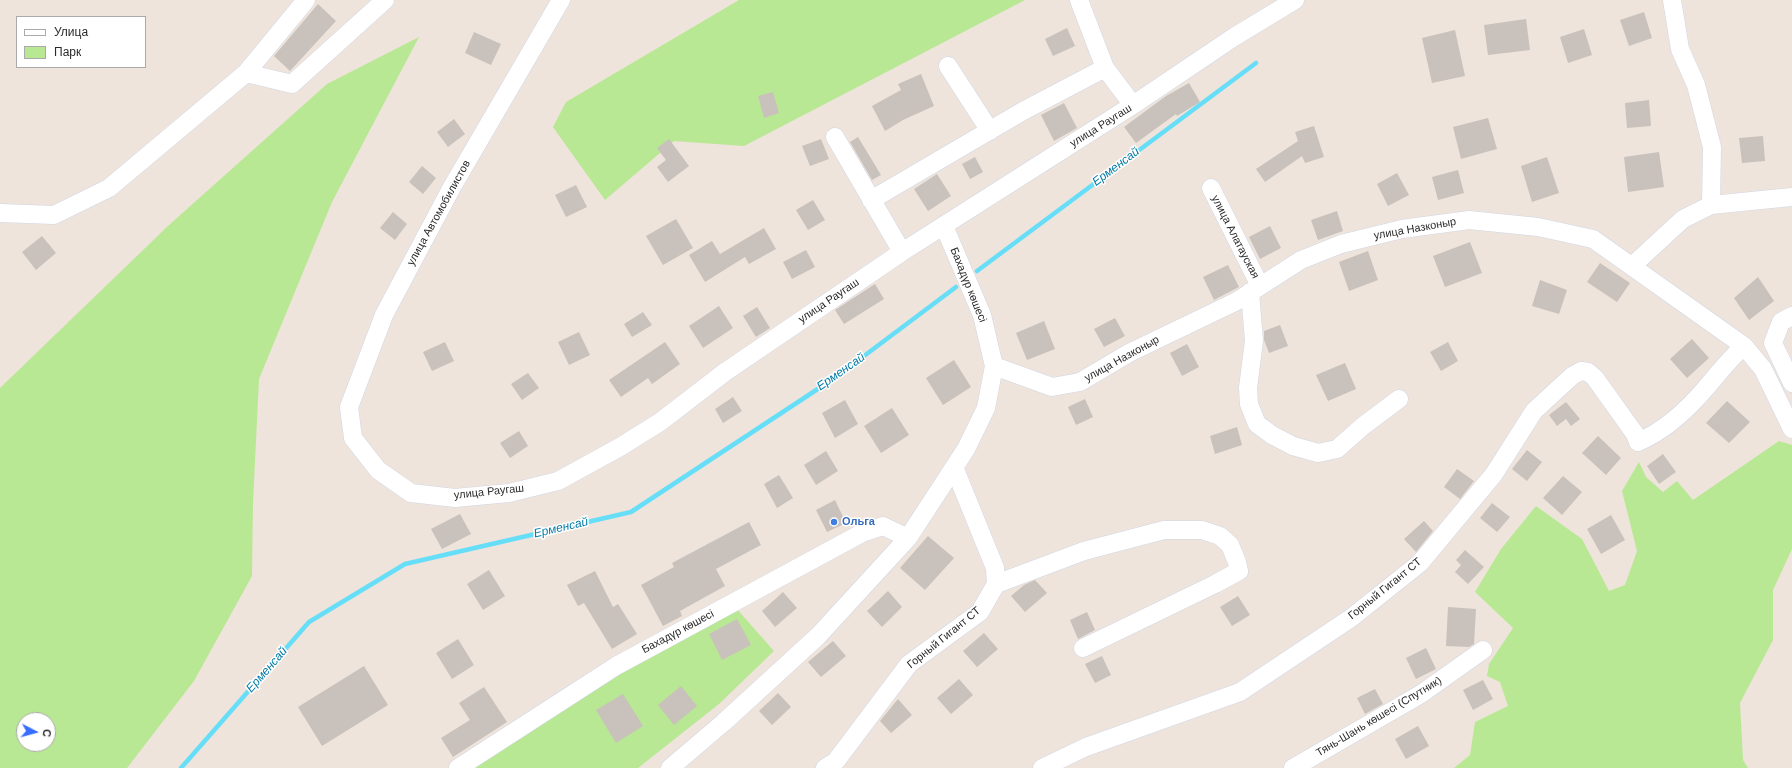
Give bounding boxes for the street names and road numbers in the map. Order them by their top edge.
street label: улица Раугаш [1068,102,1134,150]
street label: улица Автомобилистов [405,158,473,268]
street label: улица Алатауская [1208,193,1262,281]
street label: улица Назконыр [1373,215,1457,243]
street label: Бахадүр көшесі [947,246,989,324]
street label: улица Раугаш [796,276,862,326]
street label: улица Назконыр [1082,333,1162,385]
street label: улица Раугаш [453,482,525,502]
street label: Горный Гигант СТ [1346,555,1424,623]
street label: Горный Гигант СТ [905,604,983,672]
street label: Бахадүр көшесі [640,607,716,657]
street label: Тянь-Шань көшесі (Спутник) [1314,674,1444,760]

